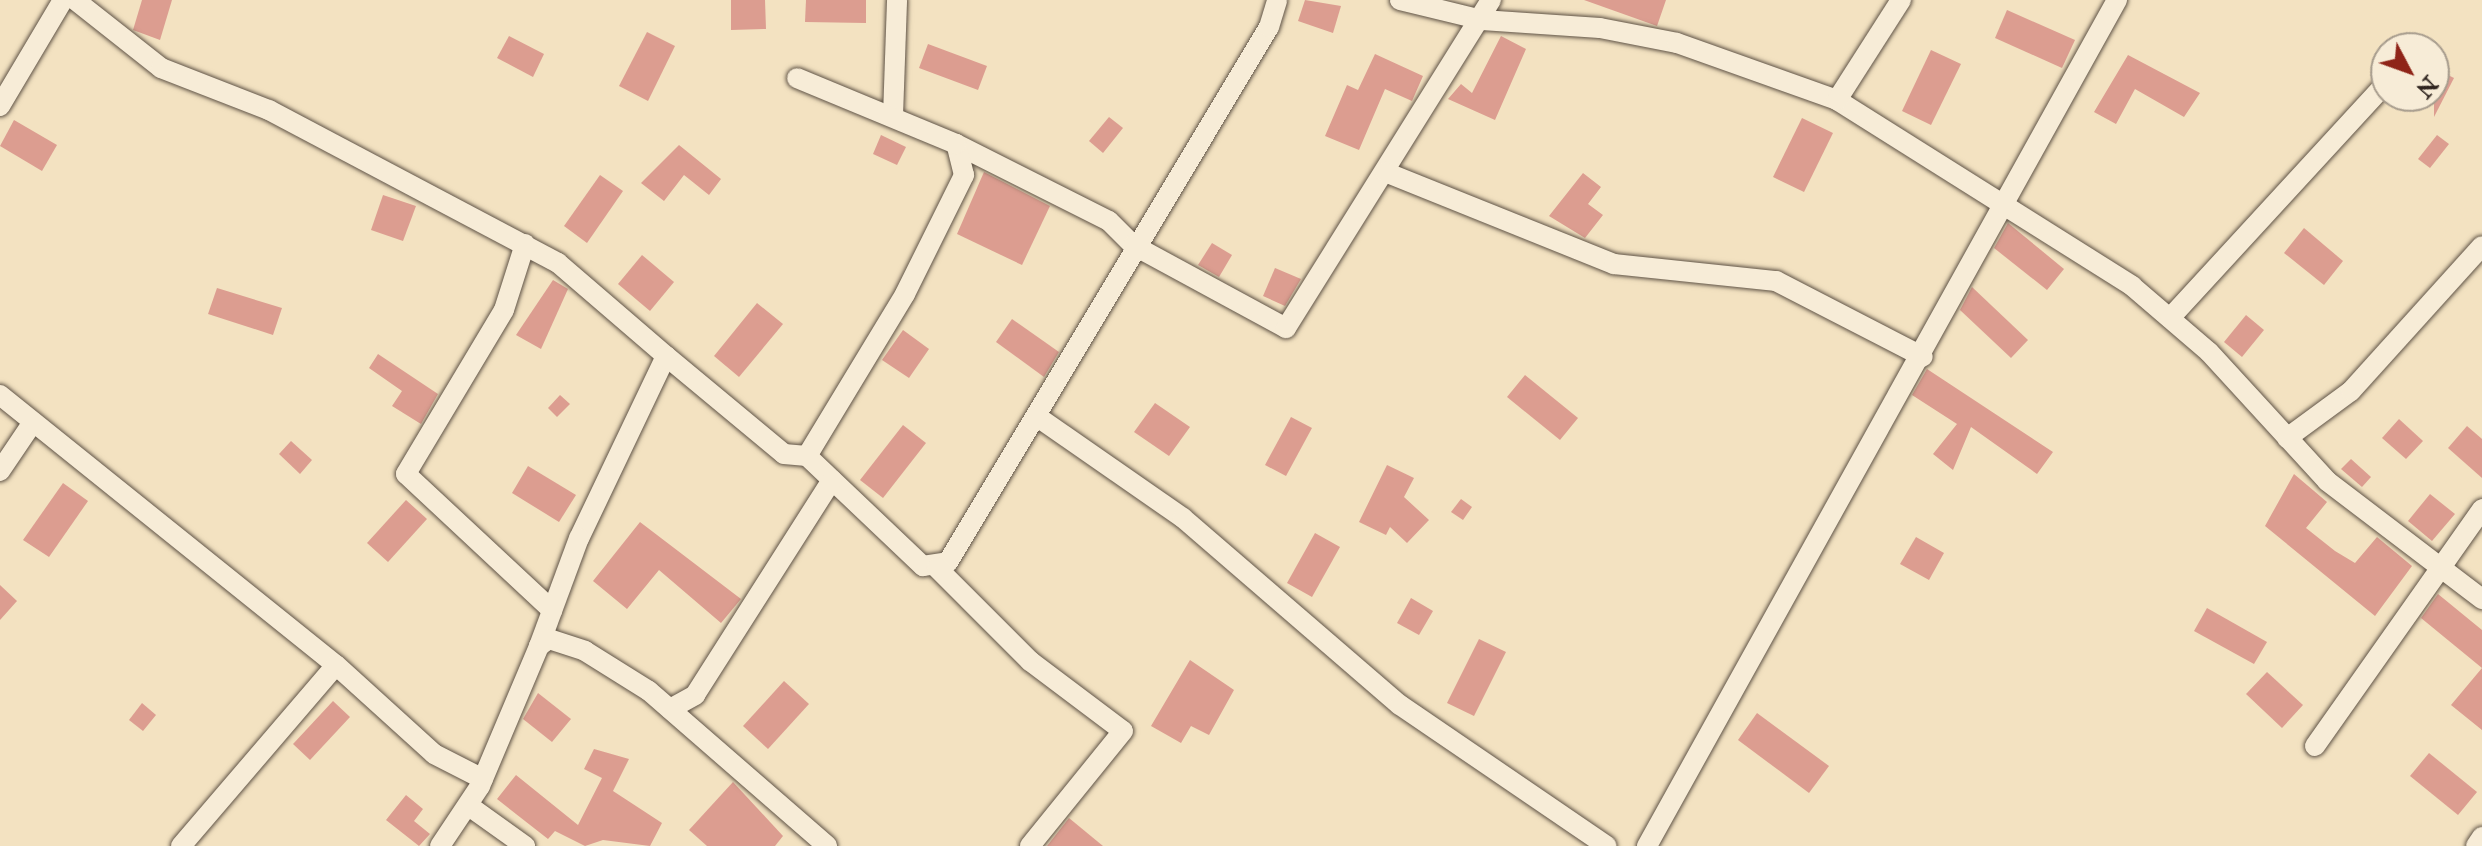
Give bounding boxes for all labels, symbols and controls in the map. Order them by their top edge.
north arrow [2370,32,2450,112]
text: N [2410,70,2444,103]

